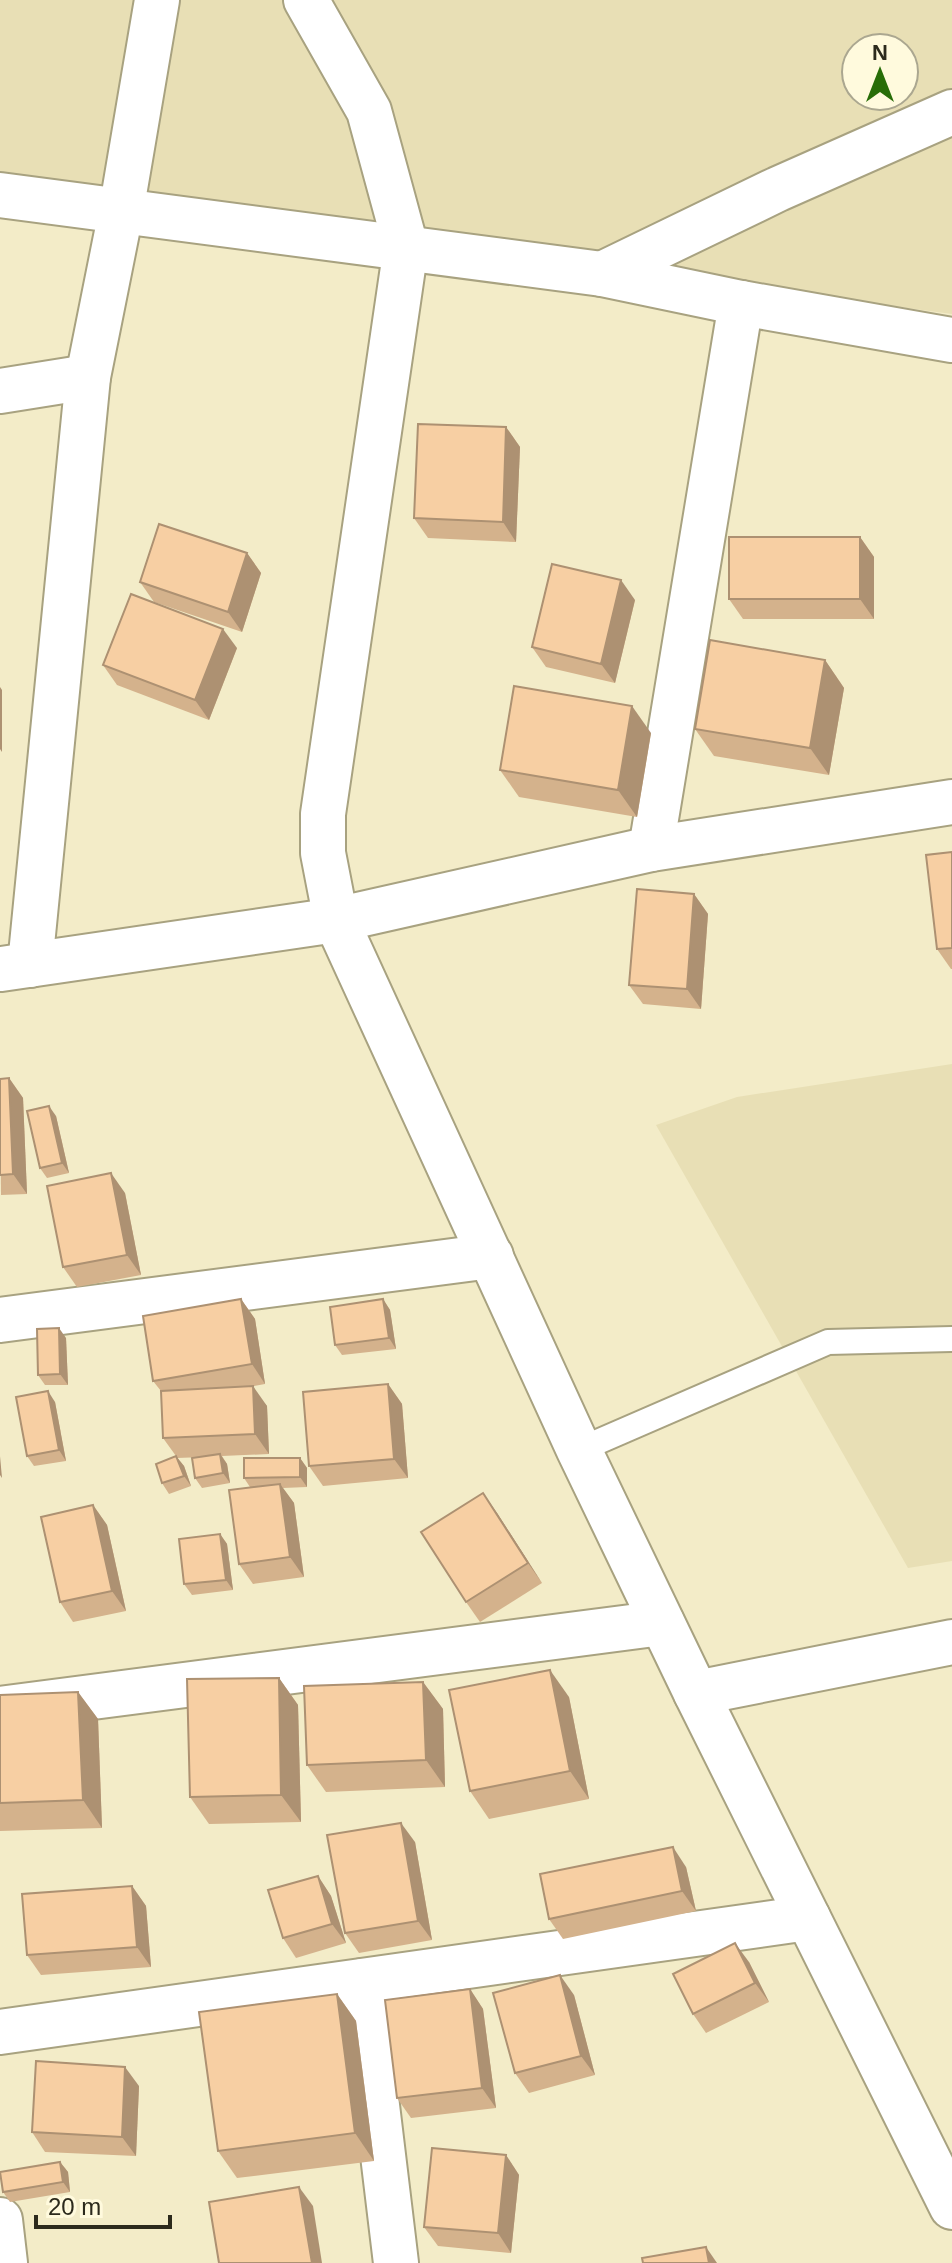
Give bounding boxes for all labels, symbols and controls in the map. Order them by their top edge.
north arrow [840,32,920,112]
text: N [872,40,888,65]
scale bar [36,2179,170,2229]
text: 20 m [48,2193,101,2220]

